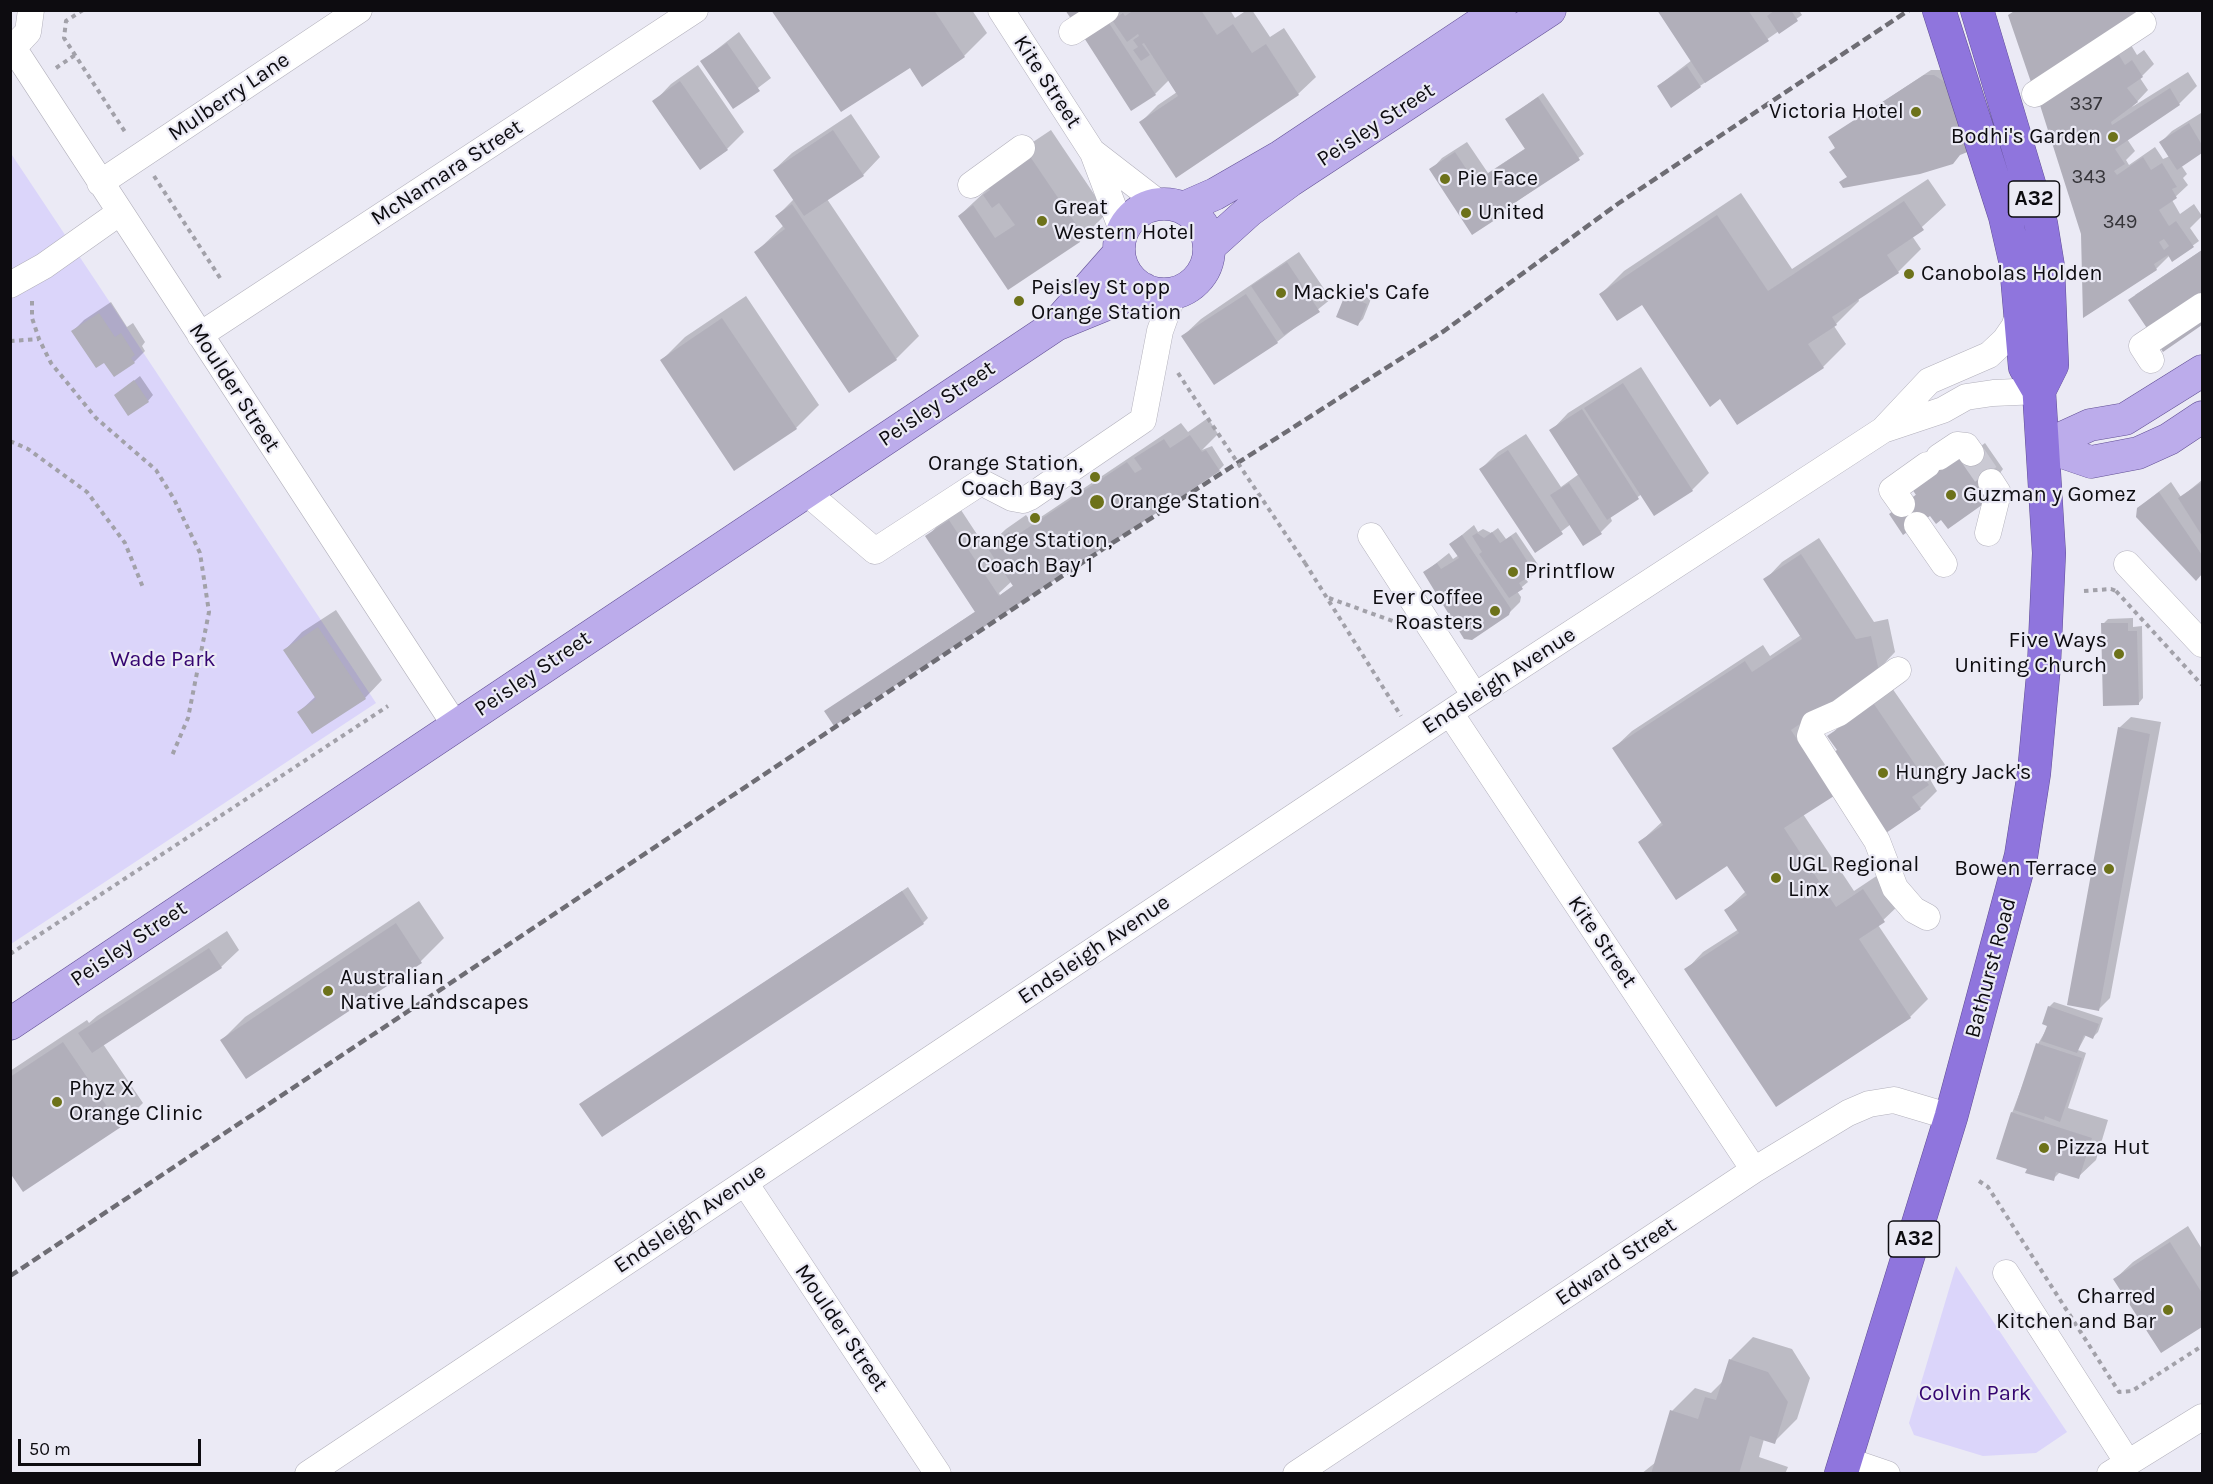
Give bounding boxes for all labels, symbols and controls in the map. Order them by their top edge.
street label: Kite Street [1007,31,1087,133]
street label: Mulberry Lane [163,47,295,147]
street label: Peisley Street [1312,77,1440,173]
house number: 337 [2069,92,2103,116]
place label: Victoria Hotel [1769,99,1904,125]
marker: Victoria Hotel [1909,105,1923,119]
street label: McNamara Street [366,114,528,232]
place label: Bodhi's Garden [1951,124,2101,150]
marker: Bodhi's Garden [2106,130,2120,144]
house number: 343 [2072,165,2106,189]
place label: Pie Face [1457,166,1538,192]
marker: Pie Face [1438,172,1452,186]
road number: A32 [2008,181,2060,217]
place label: Great Western Hotel [1054,195,1194,246]
place label: United [1478,200,1545,226]
marker: United [1459,206,1473,220]
house number: 349 [2103,210,2137,234]
marker: Great Western Hotel [1035,214,1049,228]
place label: Canobolas Holden [1921,261,2103,287]
marker: Canobolas Holden [1902,267,1916,281]
place label: Peisley St opp Orange Station [1031,275,1181,326]
place label: Mackie's Cafe [1293,280,1430,306]
marker: Mackie's Cafe [1274,286,1288,300]
marker: Peisley St opp Orange Station [1012,294,1026,308]
street label: Moulder Street [183,319,285,457]
street label: Peisley Street [874,355,1000,453]
place label: Orange Station, Coach Bay 3 [928,451,1083,502]
marker: Orange Station, Coach Bay 3 [1088,470,1102,484]
place label: Guzman y Gomez [1963,482,2136,508]
marker: Guzman y Gomez [1944,488,1958,502]
place label: Orange Station [1110,489,1260,515]
marker: Orange Station [1088,493,1106,511]
marker: Orange Station, Coach Bay 1 [1028,511,1042,525]
place label: Orange Station, Coach Bay 1 [958,528,1112,580]
place label: Printflow [1525,559,1615,585]
marker: Printflow [1506,565,1520,579]
place label: Ever Coffee Roasters [1372,585,1483,636]
marker: Ever Coffee Roasters [1488,604,1502,618]
street label: Endsleigh Avenue [1417,622,1581,740]
street label: Peisley Street [470,625,596,723]
place label: Five Ways Uniting Church [1954,628,2107,680]
park label: Wade Park [110,647,216,673]
marker: Five Ways Uniting Church [2112,647,2126,661]
place label: Hungry Jack's [1895,760,2031,786]
marker: Hungry Jack's [1876,766,1890,780]
place label: UGL Regional Linx [1788,852,1919,903]
place label: Bowen Terrace [1954,856,2097,882]
marker: Bowen Terrace [2102,862,2116,876]
marker: UGL Regional Linx [1769,871,1783,885]
street label: Endsleigh Avenue [1013,889,1175,1011]
street label: Kite Street [1562,891,1642,993]
street label: Peisley Street [66,895,192,993]
street label: Bathurst Road [1960,895,2022,1041]
place label: Australian Native Landscapes [340,965,529,1016]
marker: Australian Native Landscapes [321,984,335,998]
place label: Phyz X Orange Clinic [69,1076,203,1128]
marker: Phyz X Orange Clinic [50,1095,64,1109]
place label: Pizza Hut [2056,1135,2149,1161]
marker: Pizza Hut [2037,1141,2051,1155]
street label: Endsleigh Avenue [609,1158,771,1280]
street label: Edward Street [1551,1212,1681,1312]
road number: A32 [1888,1221,1940,1257]
street label: Moulder Street [789,1259,893,1397]
place label: Charred Kitchen and Bar [1996,1284,2156,1336]
marker: Charred Kitchen and Bar [2161,1303,2175,1317]
park label: Colvin Park [1919,1381,2031,1407]
scale bar [21,1427,204,1465]
text: 50 m [29,1438,71,1460]

